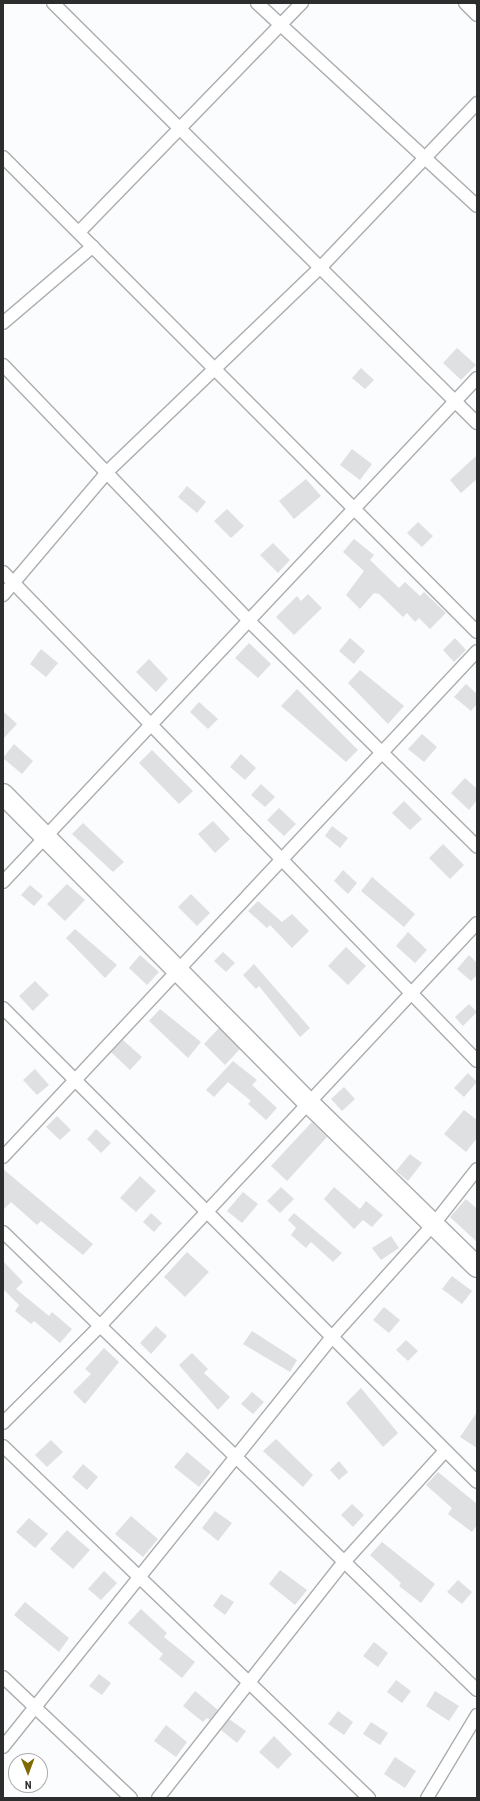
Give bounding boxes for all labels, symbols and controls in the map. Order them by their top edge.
north arrow [8,1753,48,1793]
text: N [25,1778,32,1791]

